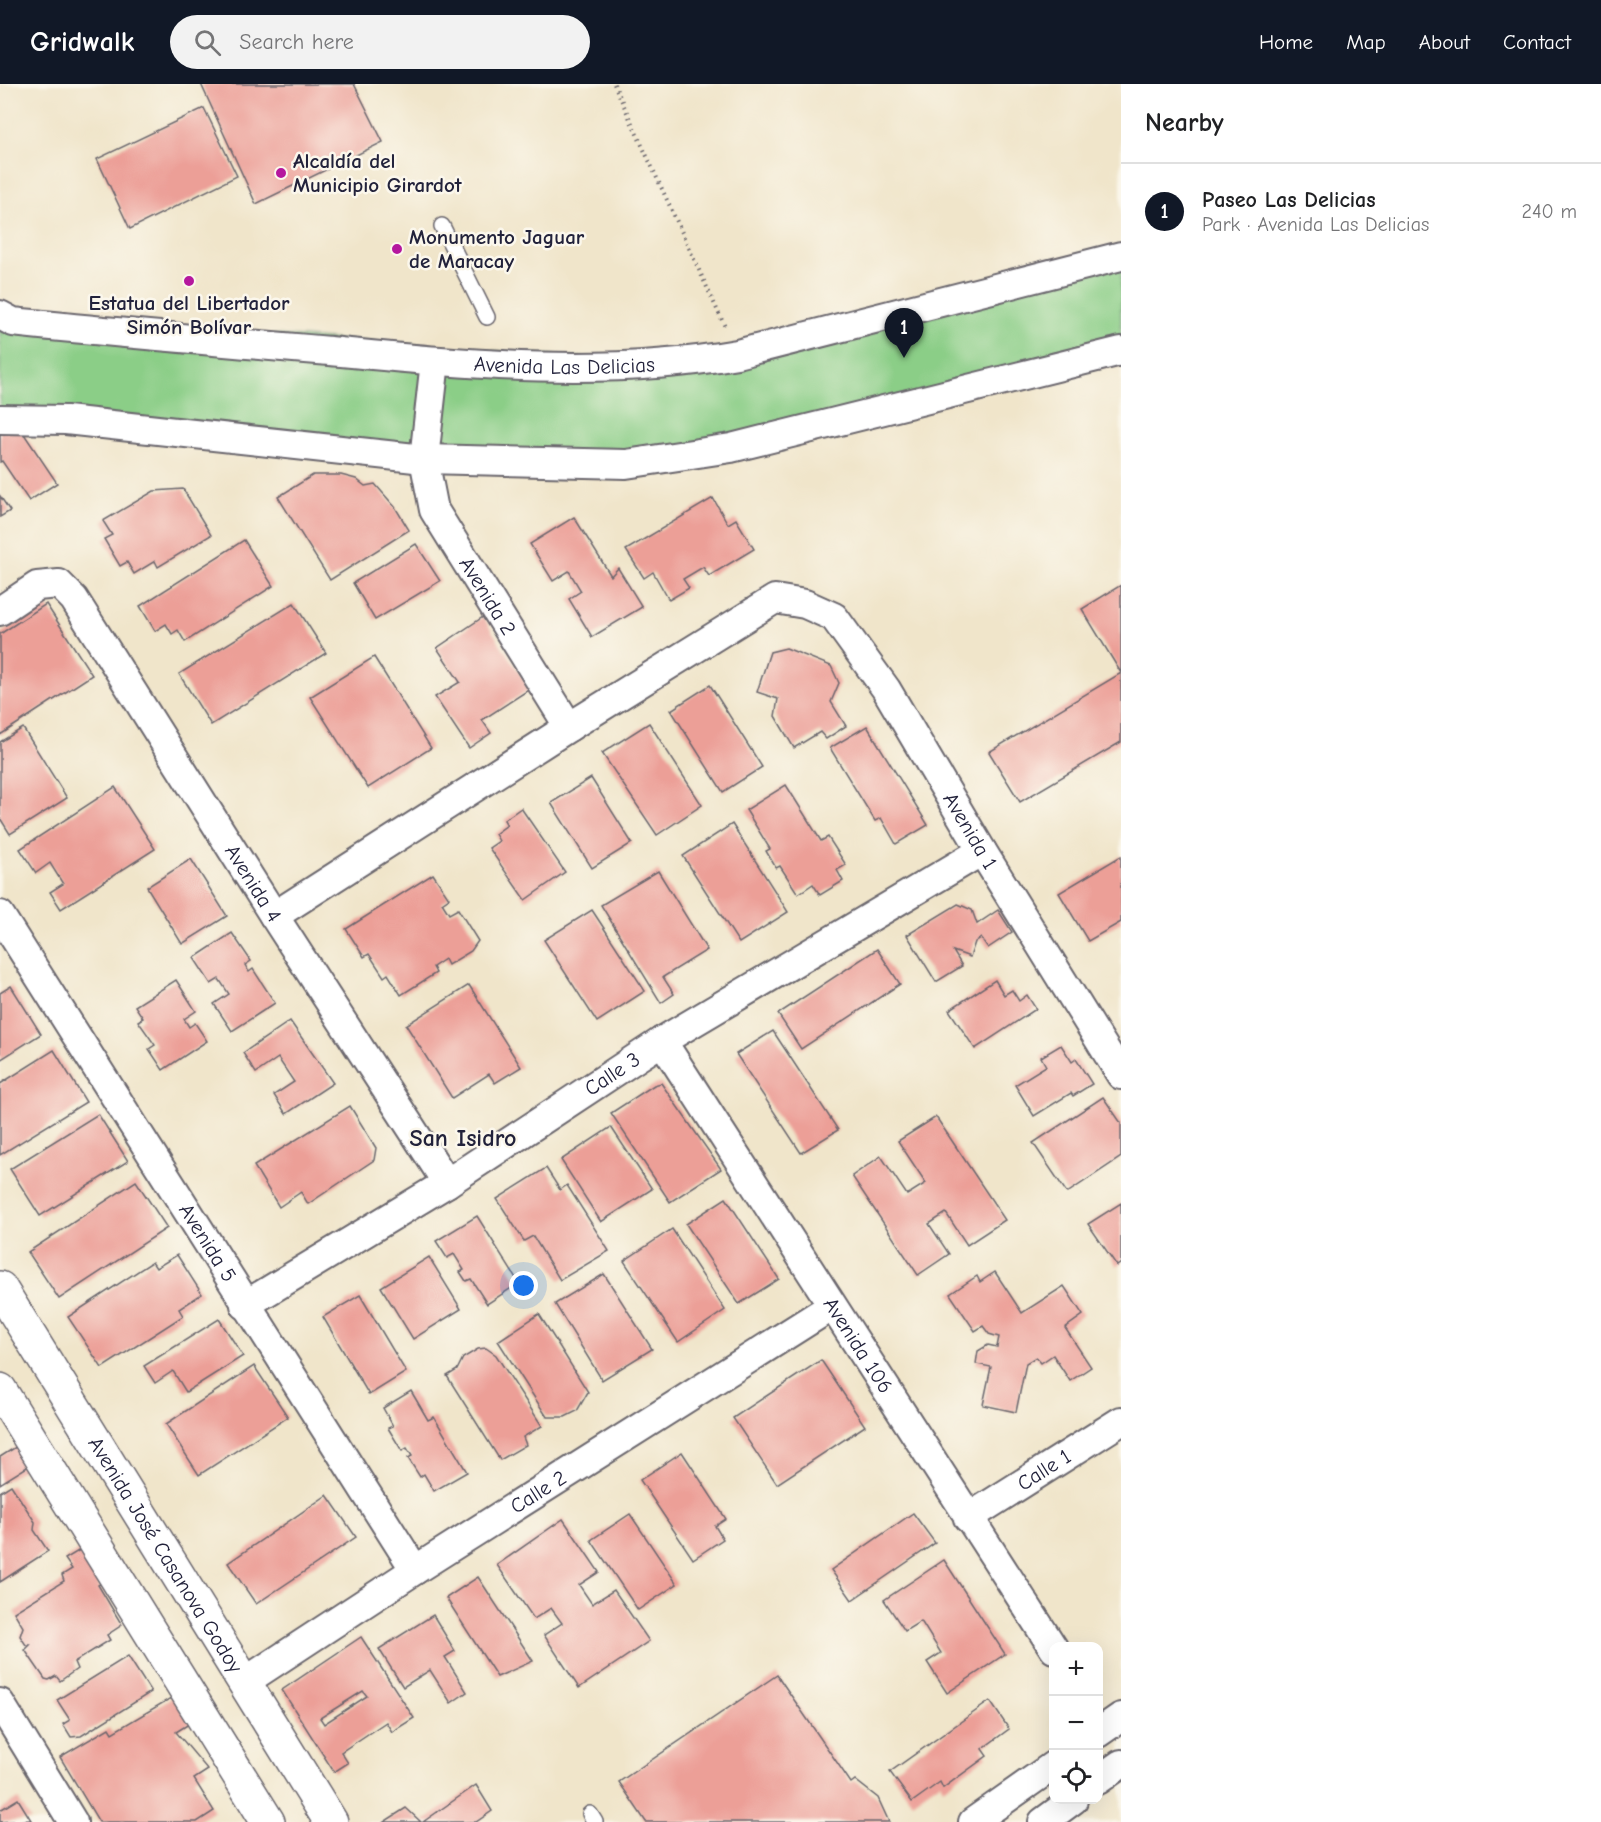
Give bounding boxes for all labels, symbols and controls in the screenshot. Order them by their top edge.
search box [170,15,590,69]
text: Gridwalk [30,26,134,58]
icon: search [191,26,224,59]
text: Search here [239,29,354,55]
text: Home [1259,30,1313,54]
text: Map [1346,30,1386,54]
text: About [1419,30,1470,54]
text: Contact [1503,30,1571,54]
text: Nearby [1145,108,1224,138]
place label: Alcaldía del Municipio Girardot [293,149,463,197]
marker: Alcaldía del Municipio Girardot [274,166,288,180]
text: Paseo Las Delicias [1202,187,1376,213]
text: 1 [1161,200,1168,223]
text: 240 m [1522,200,1577,223]
text: Park · Avenida Las Delicias [1202,213,1429,236]
place label: Monumento Jaguar de Maracay [409,225,585,273]
marker: Monumento Jaguar de Maracay [390,242,404,256]
marker: Estatua del Libertador Simón Bolívar [182,274,196,288]
place label: Estatua del Libertador Simón Bolívar [88,291,290,339]
pin: 1 [884,308,924,358]
street label: Avenida Las Delicias [473,351,655,379]
street label: Avenida 2 [454,553,521,640]
street label: Avenida 1 [938,788,1002,874]
street label: Avenida 4 [220,840,287,926]
street label: Calle 3 [580,1047,644,1101]
district label: San Isidro [410,1124,516,1152]
street label: Avenida 5 [174,1199,241,1286]
your location [509,1271,538,1300]
street label: Avenida 106 [819,1293,898,1398]
street label: Avenida José Casanova Godoy [83,1433,248,1678]
street label: Calle 1 [1013,1444,1075,1496]
street label: Calle 2 [506,1465,571,1519]
map controls [1049,1642,1103,1804]
button: + [1049,1642,1103,1696]
button: − [1049,1696,1103,1750]
button: locate [1049,1750,1103,1804]

